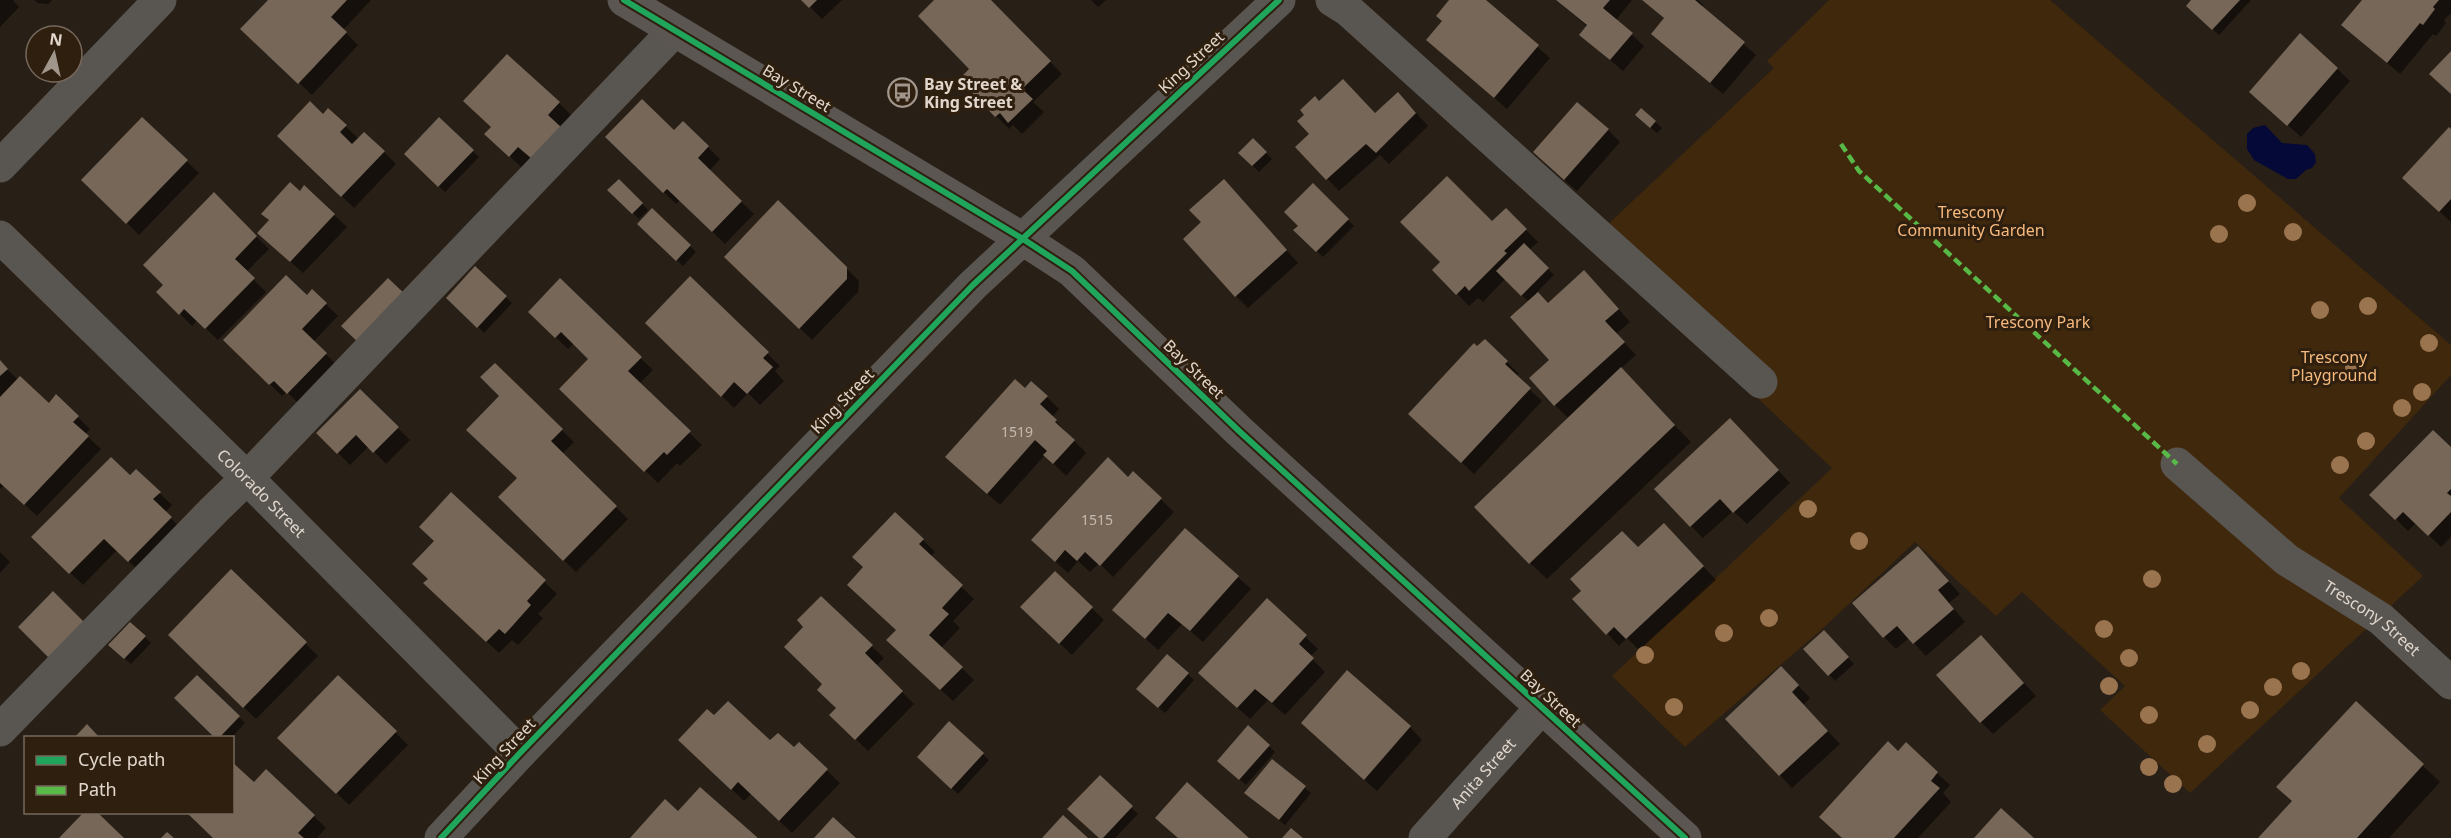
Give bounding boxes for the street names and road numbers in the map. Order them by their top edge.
street label: King Street [1153,26,1229,98]
street label: Bay Street [759,59,836,117]
street label: Bay Street [1159,335,1229,404]
street label: King Street [805,363,879,438]
street label: Colorado Street [212,444,311,542]
street label: Trescony Street [2320,575,2425,661]
street label: Bay Street [1516,664,1587,732]
street label: King Street [468,713,540,789]
street label: Anita Street [1445,733,1521,813]

